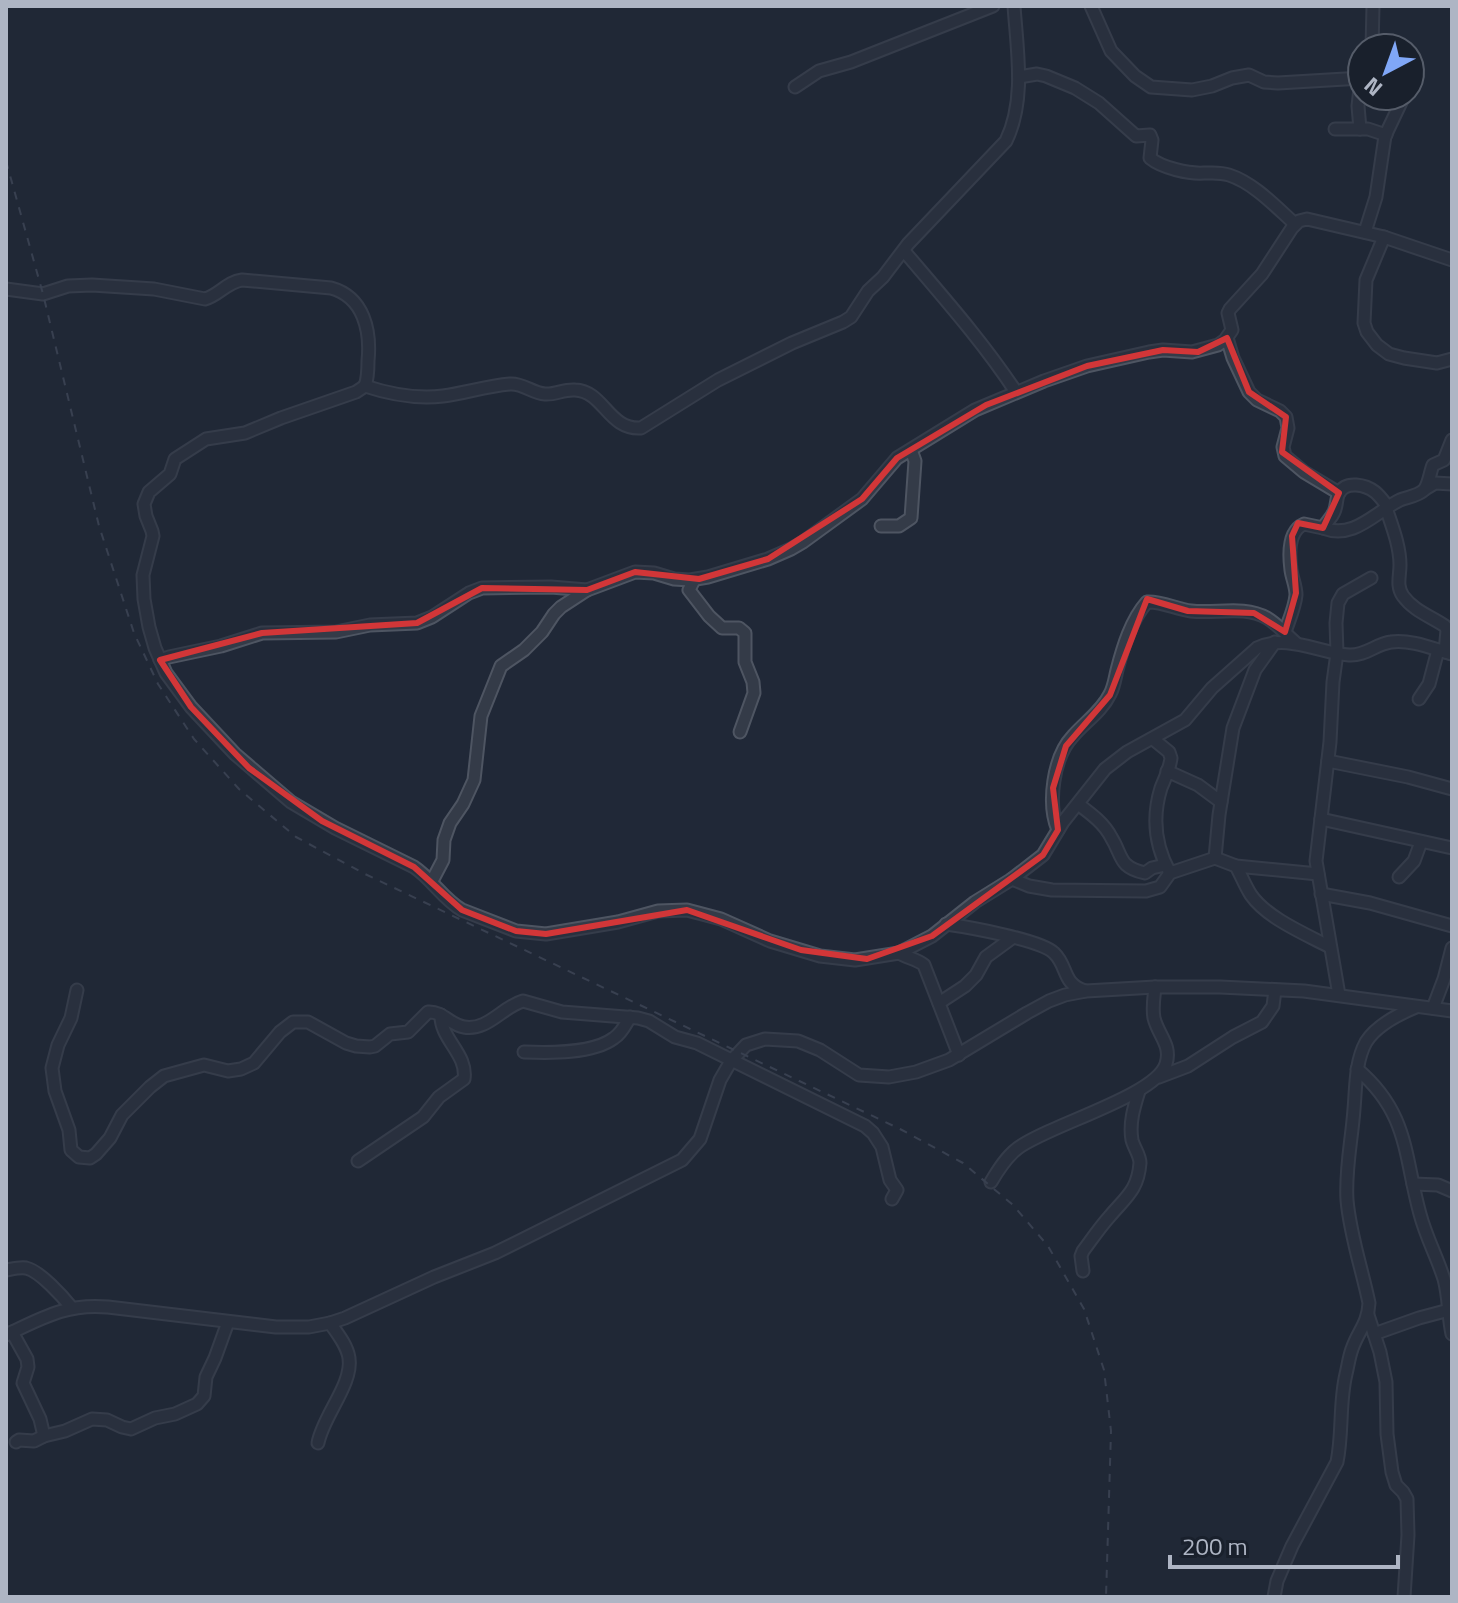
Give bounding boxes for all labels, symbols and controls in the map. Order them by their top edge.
north arrow [1346,32,1426,112]
text: N [1356,69,1390,105]
scale bar [1170,1519,1398,1569]
text: 200 m [1182,1528,1248,1564]

